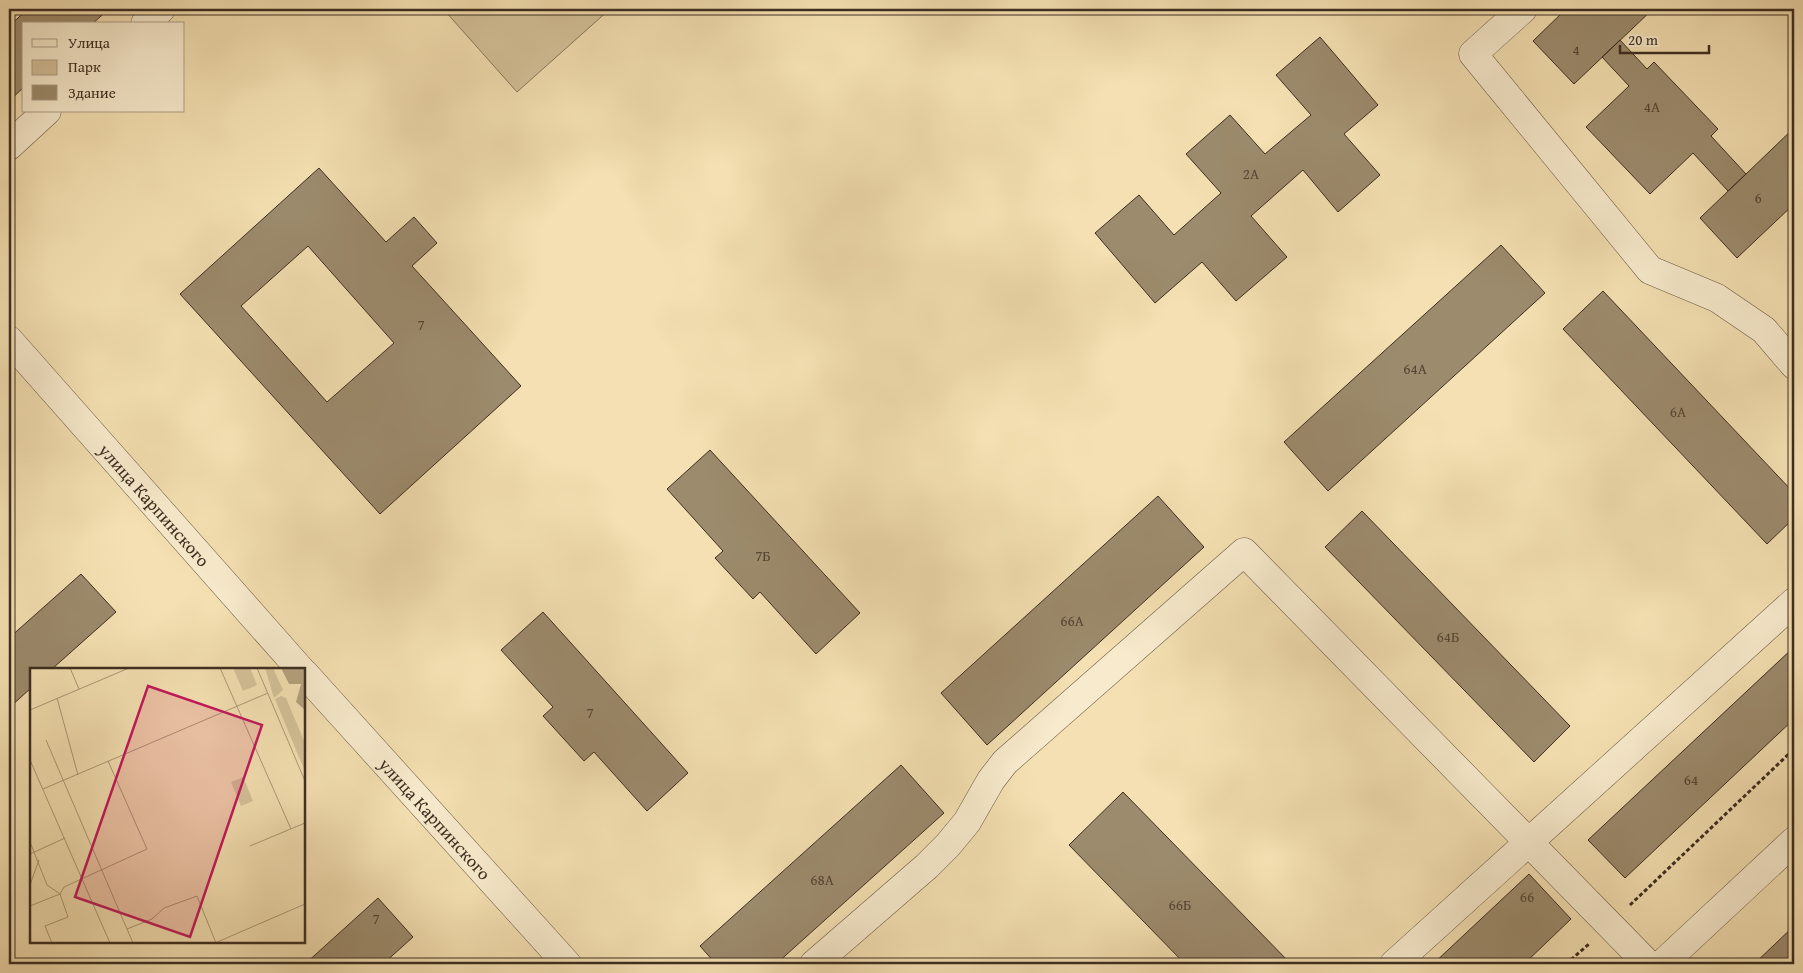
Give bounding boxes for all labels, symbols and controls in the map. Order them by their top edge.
legend [22,22,185,112]
scale bar [1620,22,1709,54]
text: 20 m [1628,29,1659,50]
text: Улица [68,32,111,53]
house number: 4 [1572,39,1580,60]
text: Парк [68,56,101,77]
text: Здание [68,82,116,103]
house number: 4А [1644,96,1660,117]
house number: 2А [1243,163,1259,184]
house number: 6 [1754,187,1762,208]
house number: 7 [417,314,425,335]
house number: 64А [1403,358,1427,379]
house number: 6А [1670,401,1686,422]
street label: улица Карпинского [92,436,217,572]
house number: 7Б [755,545,771,566]
house number: 66А [1060,610,1084,631]
house number: 64Б [1437,626,1459,647]
inset map [30,668,305,943]
house number: 7 [586,702,594,723]
street label: улица Карпинского [372,750,498,886]
house number: 64 [1684,769,1698,790]
house number: 68А [810,869,834,890]
house number: 66 [1520,886,1534,907]
house number: 66Б [1169,894,1191,915]
house number: 7 [372,908,380,929]

